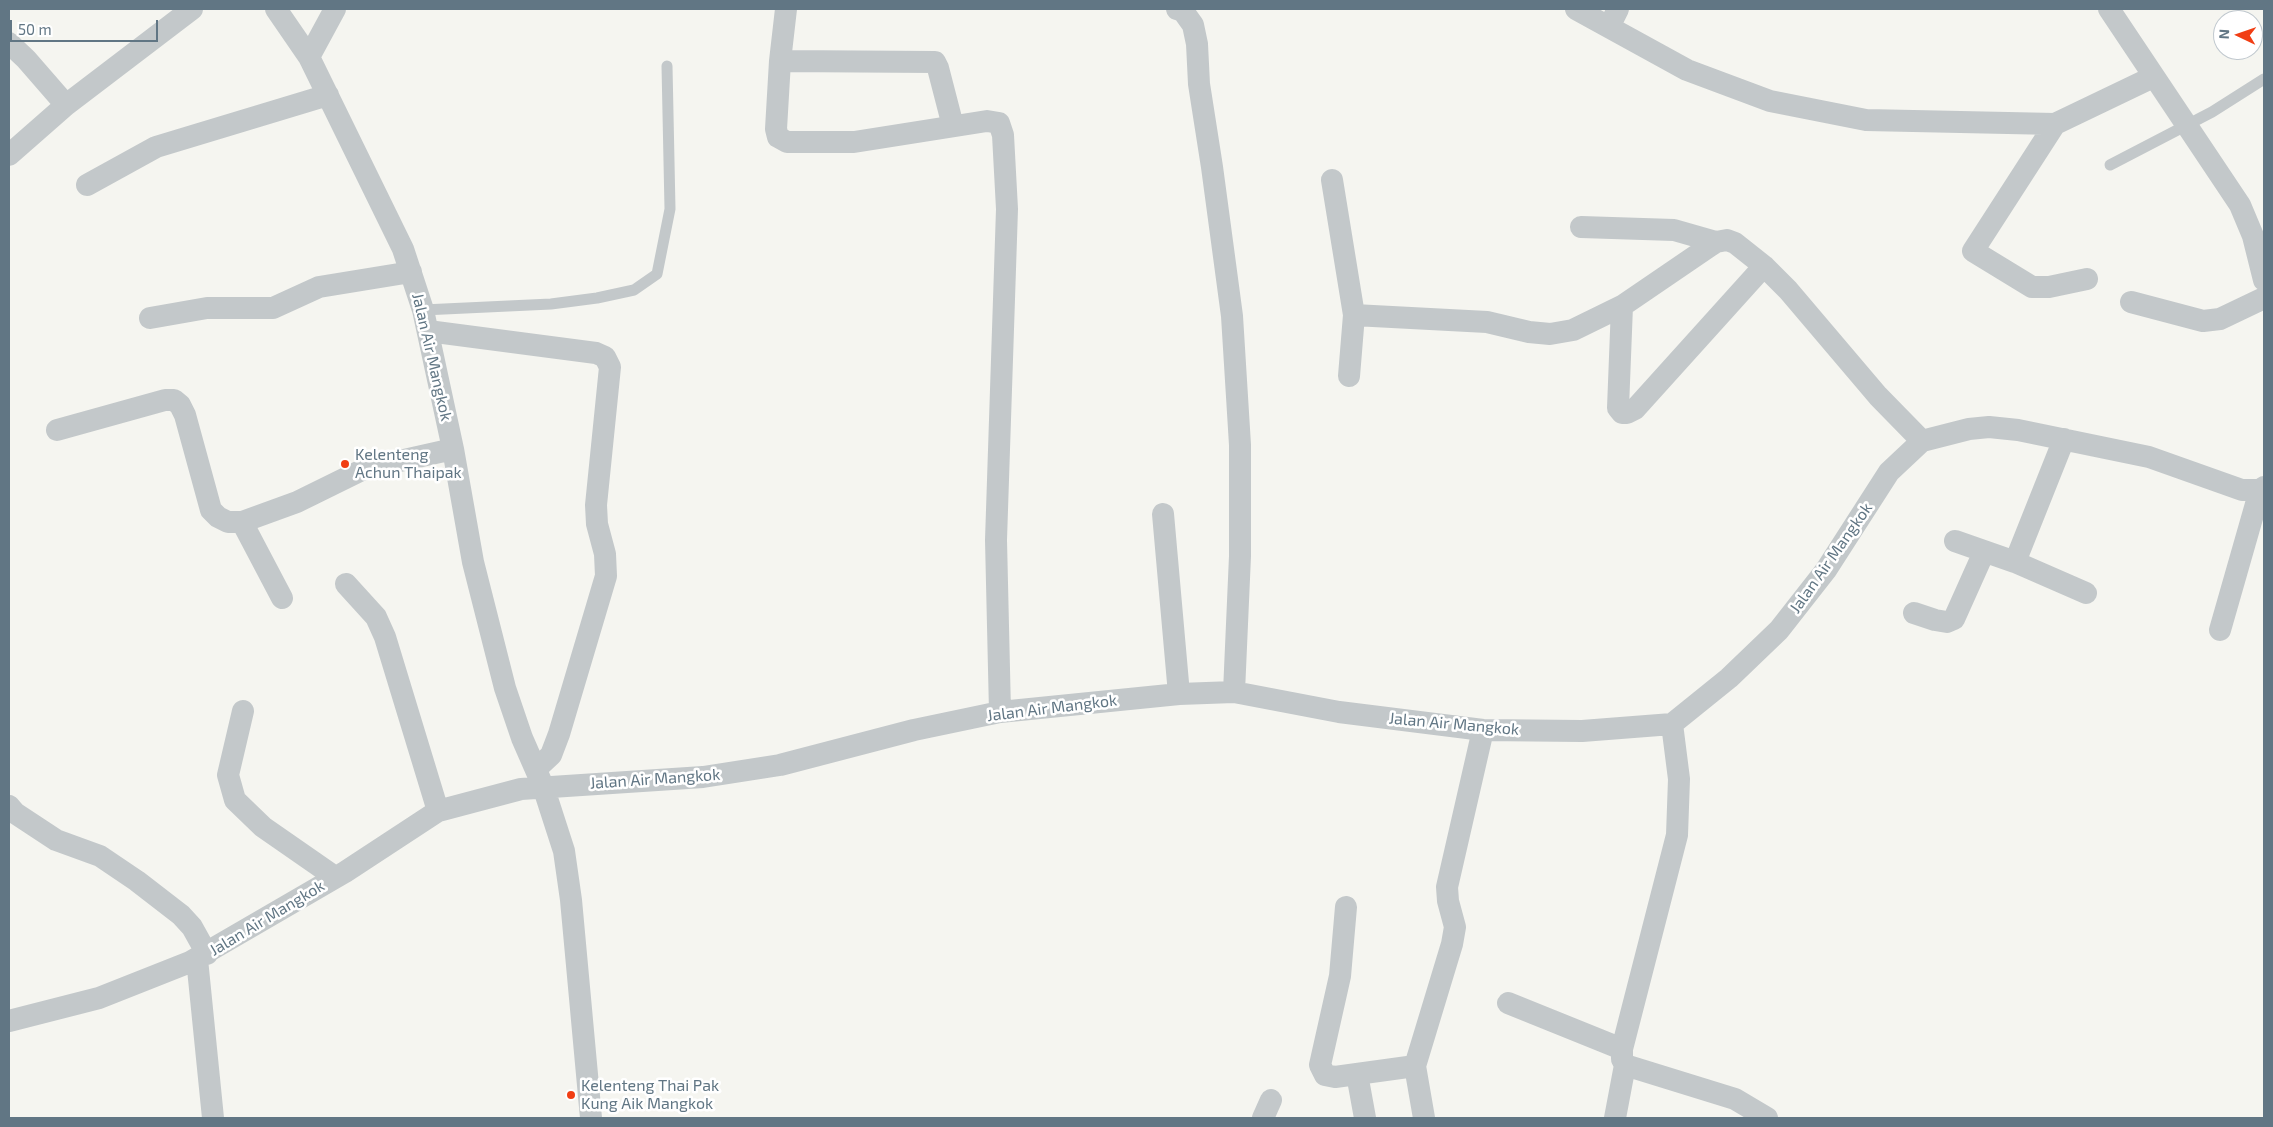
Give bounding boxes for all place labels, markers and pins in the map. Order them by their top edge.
place label: Kelenteng Achun Thaipak [355,445,462,483]
marker: Kelenteng Achun Thaipak [339,458,351,470]
place label: Kelenteng Thai Pak Kung Aik Mangkok [581,1076,719,1114]
marker: Kelenteng Thai Pak Kung Aik Mangkok [565,1089,577,1101]

